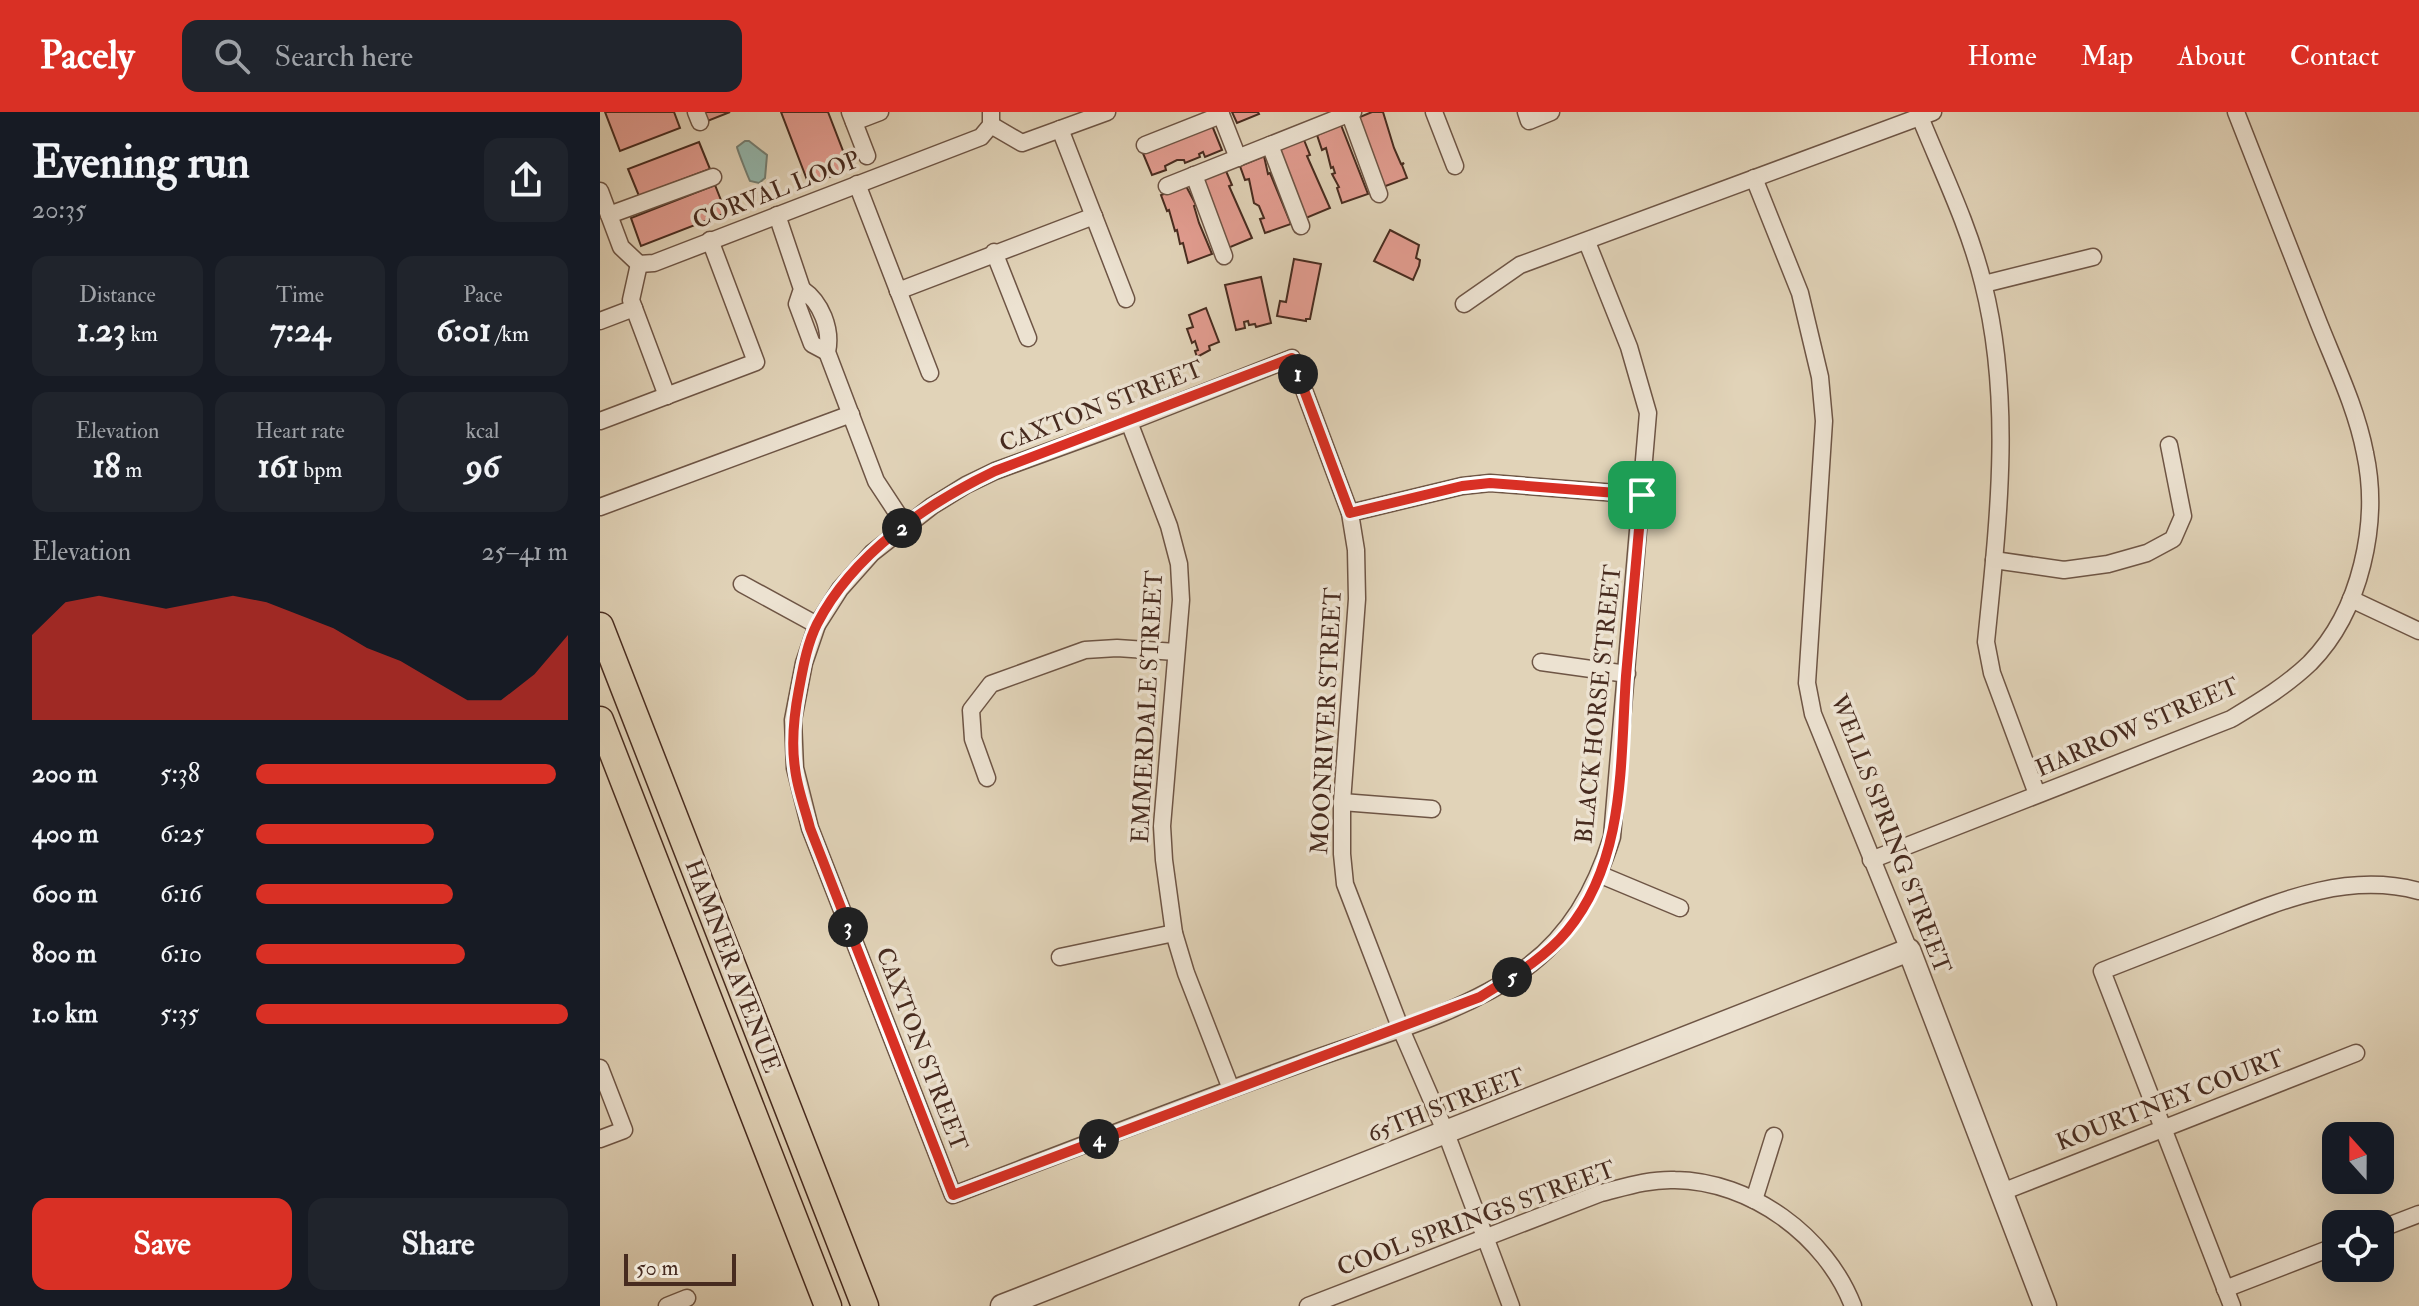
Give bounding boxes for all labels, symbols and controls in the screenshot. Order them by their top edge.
search box [182,20,742,92]
text: Pacely [40,32,134,80]
icon: search [210,34,254,78]
text: Search here [274,38,413,75]
text: Home [1967,39,2037,74]
text: Map [2081,39,2133,74]
text: About [2177,39,2246,74]
text: Contact [2290,39,2379,74]
text: Evening run [32,136,250,191]
button: share [484,138,568,222]
street label: CORVAL LOOP [688,144,864,237]
text: 20:35 [32,194,86,226]
text: Distance [79,281,156,309]
text: Time [276,281,324,309]
text: Pace [463,281,502,309]
text: 1.23 [77,309,126,352]
text: 7:24 [270,309,330,352]
text: 6:01 [436,309,491,352]
text: km [126,320,158,348]
text: /km [491,320,529,348]
street label: CAXTON STREET [995,353,1208,460]
pin: 1 [1278,354,1318,394]
text: 1 [1294,360,1302,388]
text: Elevation [75,417,159,445]
text: Heart rate [255,417,345,445]
text: kcal [466,417,500,445]
text: 18 [92,445,121,488]
text: 161 [258,445,299,488]
text: 96 [465,445,500,488]
text: m [121,456,142,484]
text: bpm [299,456,342,484]
pin [1608,461,1676,529]
icon: arrive [1620,473,1664,517]
pin: 2 [882,508,922,548]
text: 2 [896,514,908,542]
text: Elevation [32,536,131,568]
text: 25–41 m [481,536,568,568]
street label: BLACK HORSE STREET [1568,563,1629,845]
street label: EMMERDALE STREET [1125,570,1170,844]
street label: MOONRIVER STREET [1304,587,1349,855]
street label: HARROW STREET [2031,671,2244,784]
street label: WELLS SPRING STREET [1823,689,1958,978]
text: 200 m [32,758,97,790]
text: 5:38 [160,758,200,790]
text: 400 m [32,818,98,850]
text: 6:25 [160,818,204,850]
street label: HAMNER AVENUE [678,855,788,1077]
text: 600 m [32,878,97,910]
text: 6:16 [160,878,202,910]
pin: 3 [828,907,868,947]
text: 3 [844,913,852,941]
text: 800 m [32,938,97,970]
text: 6:10 [160,938,202,970]
street label: CAXTON STREET [868,943,975,1156]
pin: 5 [1492,957,1532,997]
text: 5 [1507,963,1517,991]
text: 1.0 km [32,998,98,1030]
text: 5:35 [160,998,199,1030]
street label: KOURTNEY COURT [2052,1043,2289,1158]
street label: 65TH STREET [1363,1061,1529,1150]
pin: 4 [1079,1119,1119,1159]
north arrow [2322,1122,2394,1194]
map controls [2322,1122,2394,1282]
text: 4 [1093,1125,1105,1153]
street label: COOL SPRINGS STREET [1333,1154,1620,1283]
button: Save [32,1198,292,1290]
button: Share [308,1198,568,1290]
button: locate [2322,1210,2394,1282]
scale bar [624,1250,736,1286]
text: 50 m [636,1254,678,1282]

